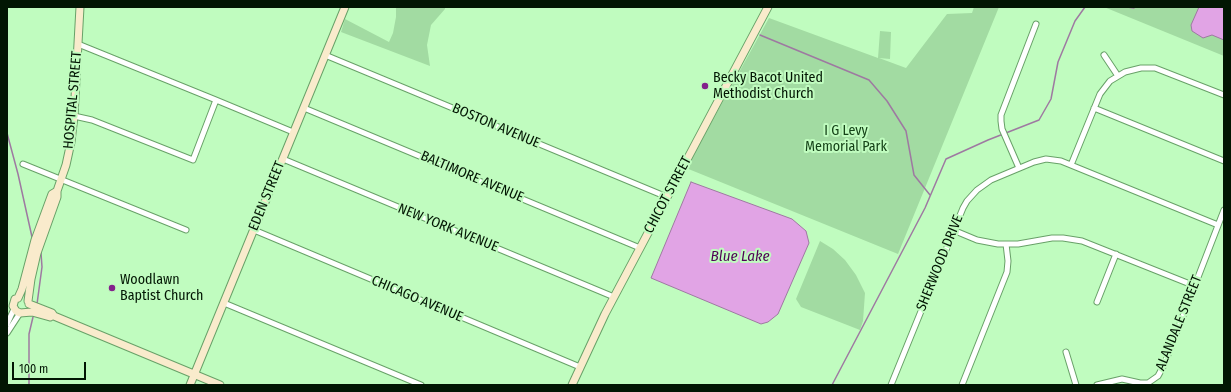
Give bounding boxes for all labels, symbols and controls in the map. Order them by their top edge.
street label: HOSPITAL STREET [60,50,86,150]
place label: Becky Bacot United Methodist Church [713,70,823,102]
marker: Becky Bacot United Methodist Church [700,81,710,91]
street label: BOSTON AVENUE [450,100,542,152]
park label: I G Levy Memorial Park [805,123,887,156]
street label: BALTIMORE AVENUE [418,148,526,206]
street label: CHICOT STREET [641,154,695,236]
street label: EDEN STREET [245,159,289,233]
street label: NEW YORK AVENUE [395,200,501,256]
street label: SHERWOOD DRIVE [913,212,967,314]
water label: Blue Lake [710,248,770,266]
place label: Woodlawn Baptist Church [120,272,203,304]
street label: CHICAGO AVENUE [369,272,465,326]
street label: ALANDALE STREET [1152,273,1206,373]
marker: Woodlawn Baptist Church [107,283,117,293]
scale bar [14,354,88,380]
text: 100 m [19,362,48,376]

